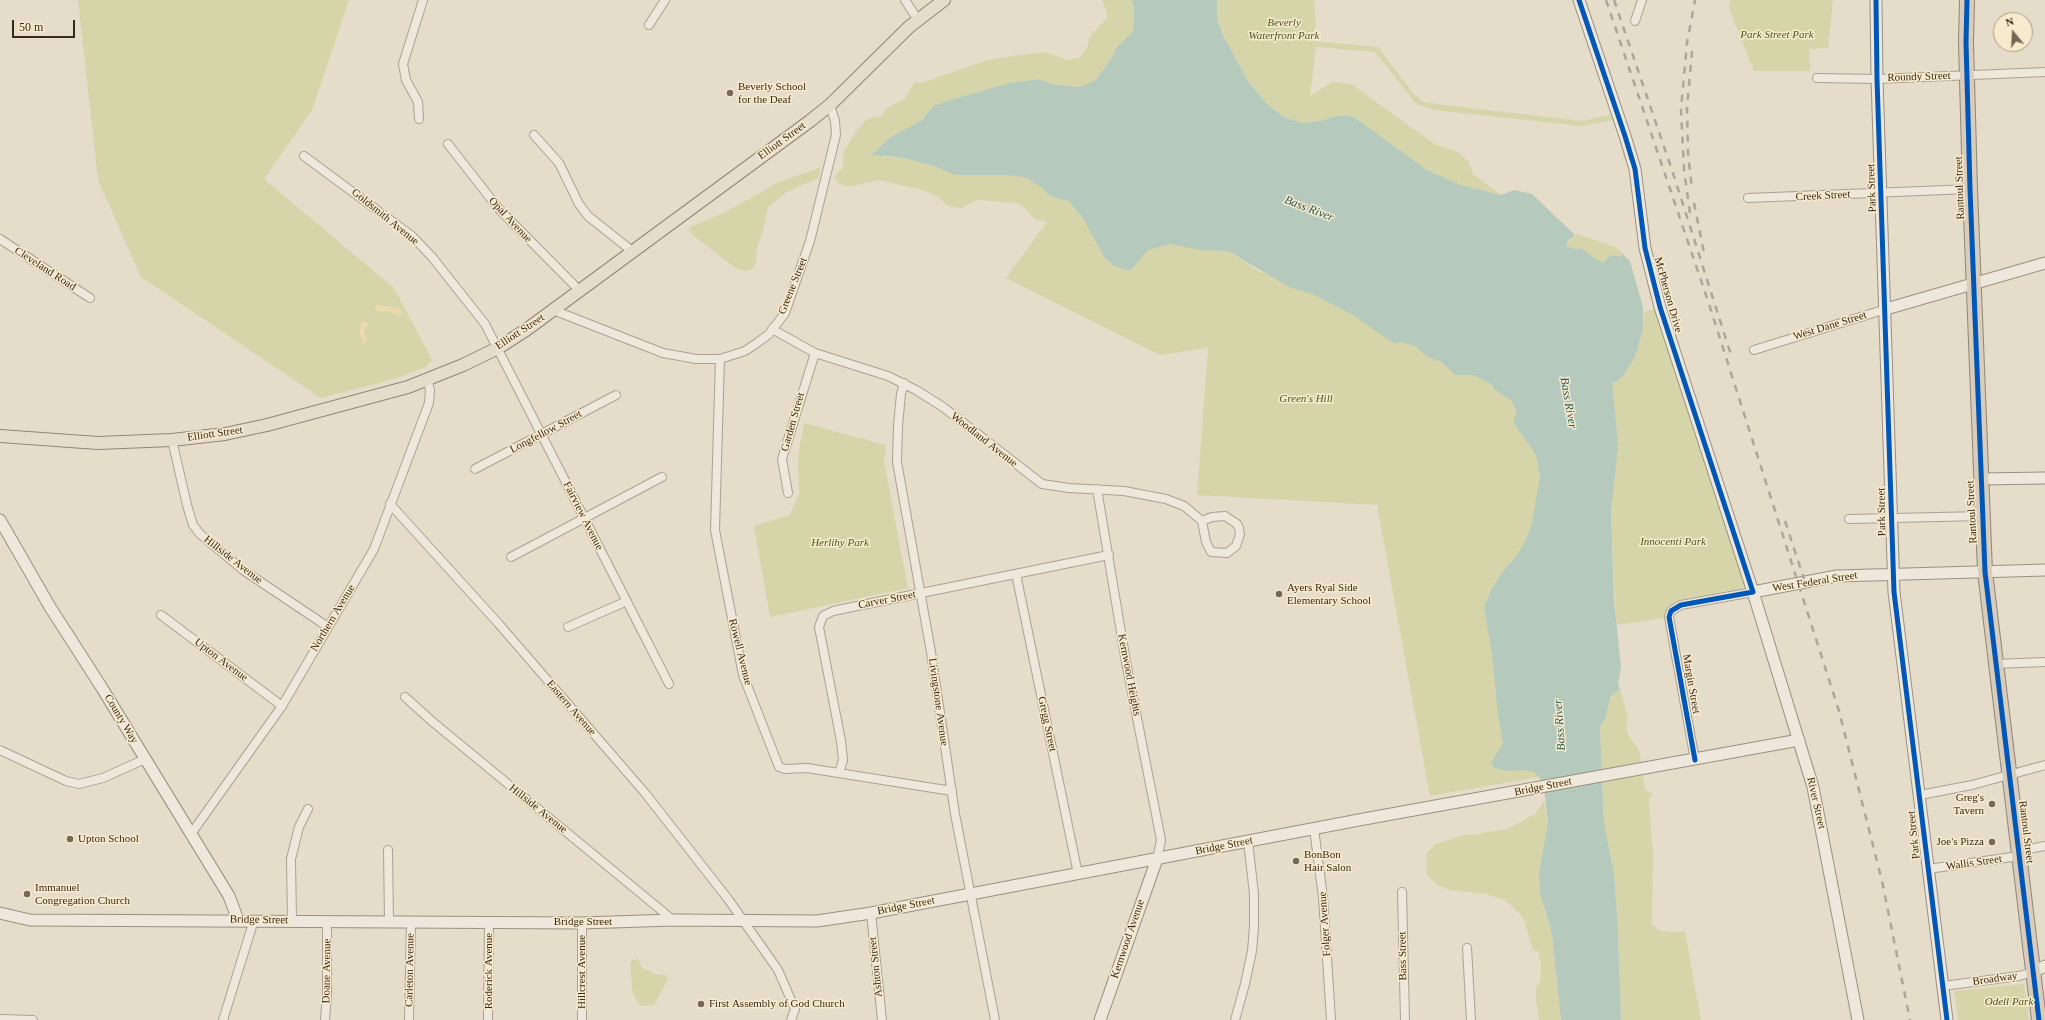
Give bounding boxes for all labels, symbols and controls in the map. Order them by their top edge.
scale bar [14,12,77,38]
north arrow [1993,12,2033,52]
text: N [2004,15,2015,28]
park label: Beverly Waterfront Park [1249,16,1319,42]
text: 50 m [19,20,43,34]
park label: Park Street Park [1740,28,1814,42]
street label: Roundy Street [1887,69,1951,85]
place label: Beverly School for the Deaf [738,80,806,106]
marker: Beverly School for the Deaf [725,88,735,98]
street label: Elliott Street [756,119,808,163]
street label: Rantoul Street [1952,156,1968,220]
street label: Park Street [1865,163,1879,213]
street label: Goldsmith Avenue [349,186,421,248]
street label: Creek Street [1795,188,1851,204]
water label: Bass River [1282,193,1336,225]
street label: Opal Avenue [486,194,534,246]
street label: Cleveland Road [12,244,78,294]
street label: Greene Street [776,256,810,316]
street label: McPherson Drive [1651,256,1685,334]
street label: West Dane Street [1792,309,1868,343]
street label: Elliott Street [493,311,547,353]
water label: Bass River [1556,376,1580,430]
street label: Garden Street [778,391,808,453]
park label: Green's Hill [1279,392,1333,406]
street label: Longfellow Street [508,407,584,457]
street label: Woodland Avenue [948,410,1020,470]
street label: Elliott Street [186,424,244,444]
street label: Fairview Avenue [560,479,606,553]
street label: Rantoul Street [1964,480,1980,544]
street label: Park Street [1875,488,1889,536]
street label: Hillside Avenue [201,533,265,587]
park label: Innocenti Park [1640,535,1706,549]
park label: Herlihy Park [811,536,869,550]
street label: West Federal Street [1772,569,1858,595]
place label: Ayers Ryal Side Elementary School [1287,581,1371,607]
street label: Northern Avenue [308,582,358,654]
street label: Carver Street [857,588,917,612]
marker: Ayers Ryal Side Elementary School [1274,589,1284,599]
street label: Rowell Avenue [725,617,755,687]
street label: Kernwood Heights [1115,633,1143,717]
street label: Upton Avenue [192,636,250,684]
street label: Margin Street [1679,653,1703,715]
street label: Livingstone Avenue [925,657,951,747]
street label: Eastern Avenue [543,678,599,738]
street label: County Way [101,692,141,746]
street label: Gregg Street [1035,695,1059,753]
water label: Bass River [1551,699,1569,751]
street label: Bridge Street [1513,775,1573,799]
street label: River Street [1804,776,1828,830]
street label: Hillside Avenue [506,782,570,836]
place label: Greg's Tavern [1954,791,1984,817]
marker: Greg's Tavern [1987,799,1997,809]
street label: Rantoul Street [2016,800,2036,864]
street label: Park Street [1905,810,1923,860]
place label: Upton School [78,832,139,846]
marker: Upton School [65,834,75,844]
street label: Bridge Street [1194,834,1254,858]
place label: Joe's Pizza [1937,835,1984,849]
marker: Joe's Pizza [1987,837,1997,847]
place label: BonBon Hair Salon [1304,848,1351,874]
street label: Wallis Street [1945,853,2003,873]
marker: BonBon Hair Salon [1291,856,1301,866]
place label: Immanuel Congregation Church [35,881,130,907]
marker: Immanuel Congregation Church [22,889,32,899]
street label: Folger Avenue [1316,891,1334,957]
street label: Bridge Street [876,894,936,918]
street label: Kernwood Avenue [1108,898,1148,980]
street label: Bridge Street [230,913,288,927]
street label: Bridge Street [554,915,612,929]
street label: Bass Street [1396,931,1410,981]
street label: Carleton Avenue [403,933,417,1007]
street label: Roderick Avenue [482,933,496,1009]
street label: Hillcrest Avenue [575,935,589,1009]
street label: Ashton Street [866,936,886,998]
street label: Doane Avenue [320,938,334,1004]
street label: Broadway [1972,969,2018,989]
park label: Odell Park [1985,995,2033,1009]
place label: First Assembly of God Church [709,997,845,1011]
marker: First Assembly of God Church [696,999,706,1009]

